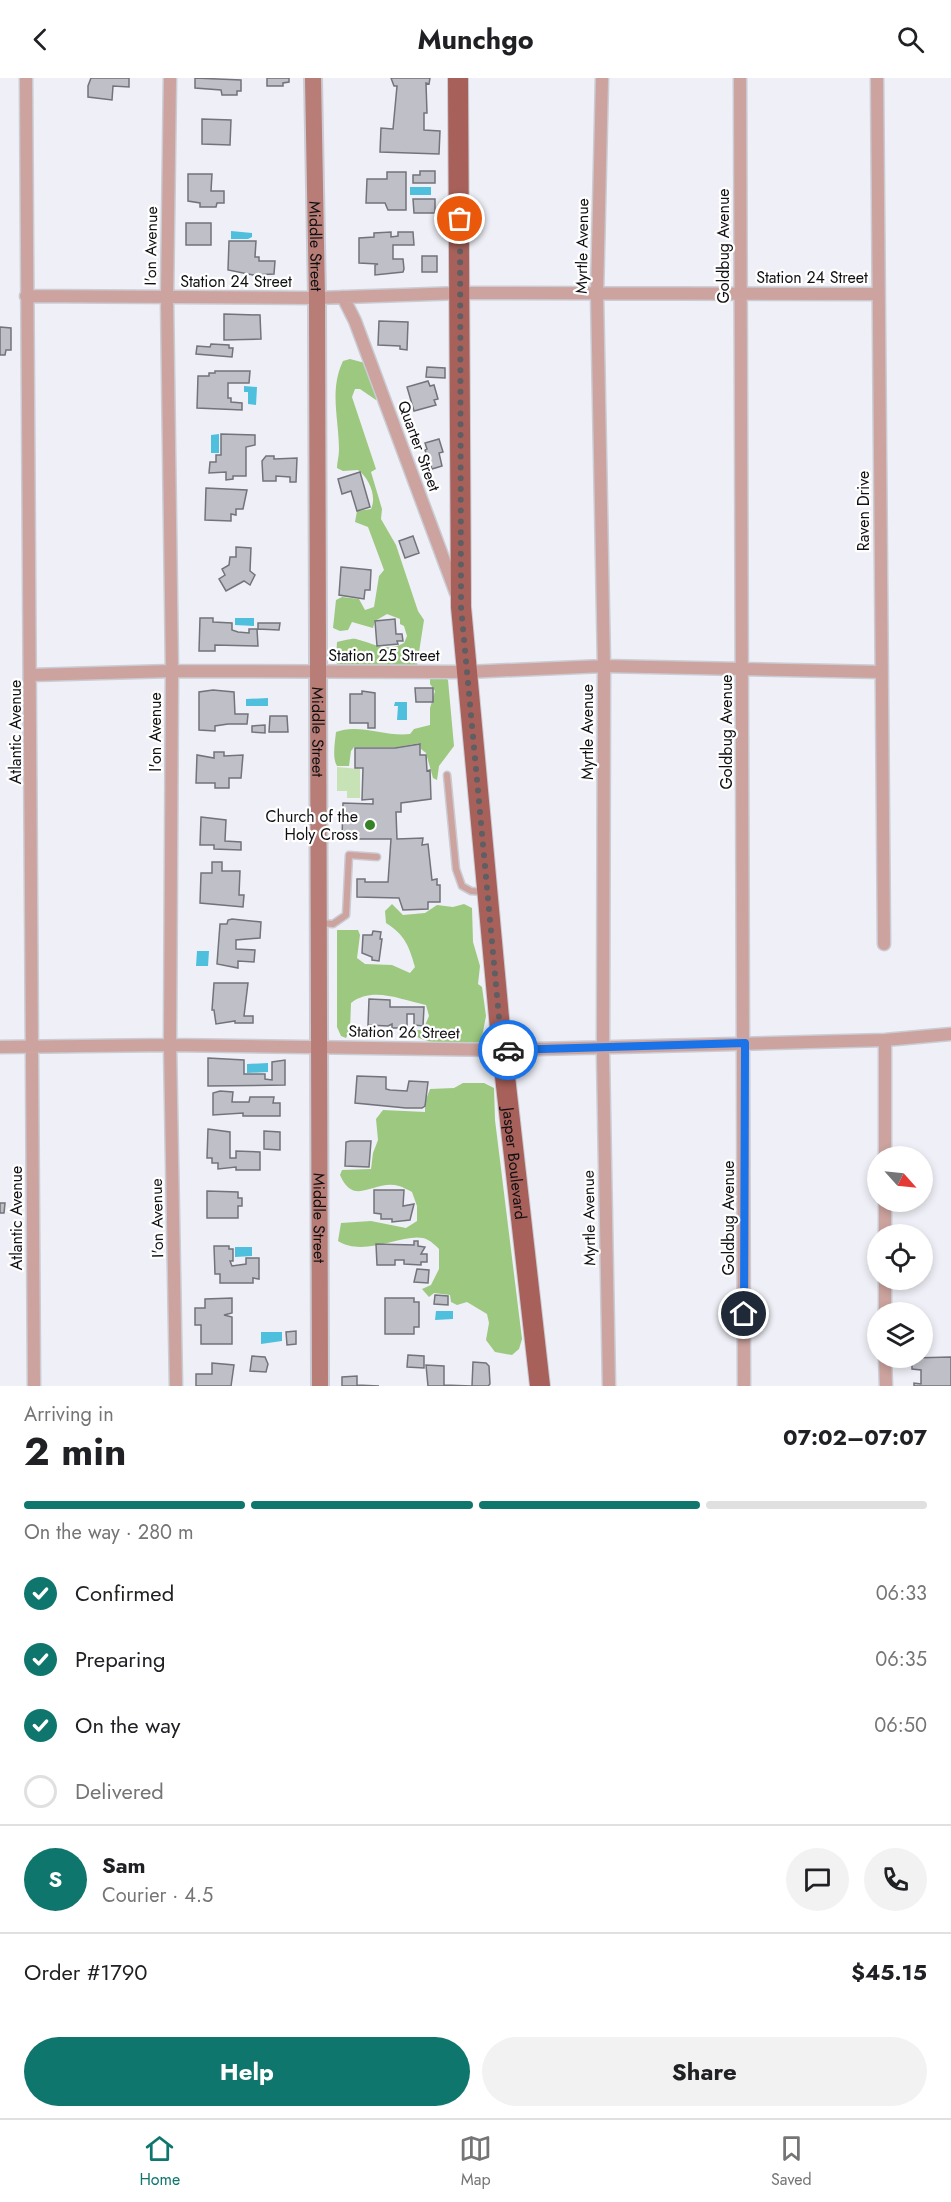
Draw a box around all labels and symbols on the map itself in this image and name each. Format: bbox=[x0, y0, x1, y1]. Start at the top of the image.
street label: Goldbug Avenue bbox=[712, 188, 735, 304]
pin bbox=[434, 193, 485, 244]
street label: Myrtle Avenue bbox=[570, 198, 594, 294]
street label: Middle Street bbox=[304, 201, 328, 292]
street label: I'on Avenue bbox=[139, 206, 163, 286]
street label: Station 24 Street bbox=[756, 266, 868, 289]
street label: Station 24 Street bbox=[180, 270, 292, 293]
street label: Quarter Street bbox=[392, 398, 446, 495]
street label: Raven Drive bbox=[852, 471, 875, 551]
street label: Station 25 Street bbox=[328, 644, 440, 667]
street label: Goldbug Avenue bbox=[715, 674, 738, 790]
street label: Atlantic Avenue bbox=[4, 680, 27, 784]
street label: Myrtle Avenue bbox=[576, 684, 599, 780]
street label: Middle Street bbox=[307, 687, 330, 777]
street label: I'on Avenue bbox=[144, 692, 167, 772]
place label: Church of the Holy Cross bbox=[266, 805, 358, 846]
marker: Church of the Holy Cross bbox=[363, 818, 377, 832]
street label: Station 26 Street bbox=[348, 1020, 460, 1044]
courier bbox=[478, 1020, 538, 1080]
street label: Jasper Boulevard bbox=[497, 1104, 533, 1221]
north arrow bbox=[867, 1146, 933, 1212]
street label: Goldbug Avenue bbox=[717, 1160, 740, 1276]
street label: Atlantic Avenue bbox=[5, 1166, 28, 1270]
street label: Myrtle Avenue bbox=[577, 1170, 601, 1266]
street label: Middle Street bbox=[308, 1173, 331, 1263]
street label: I'on Avenue bbox=[145, 1178, 169, 1258]
pin bbox=[718, 1288, 769, 1339]

